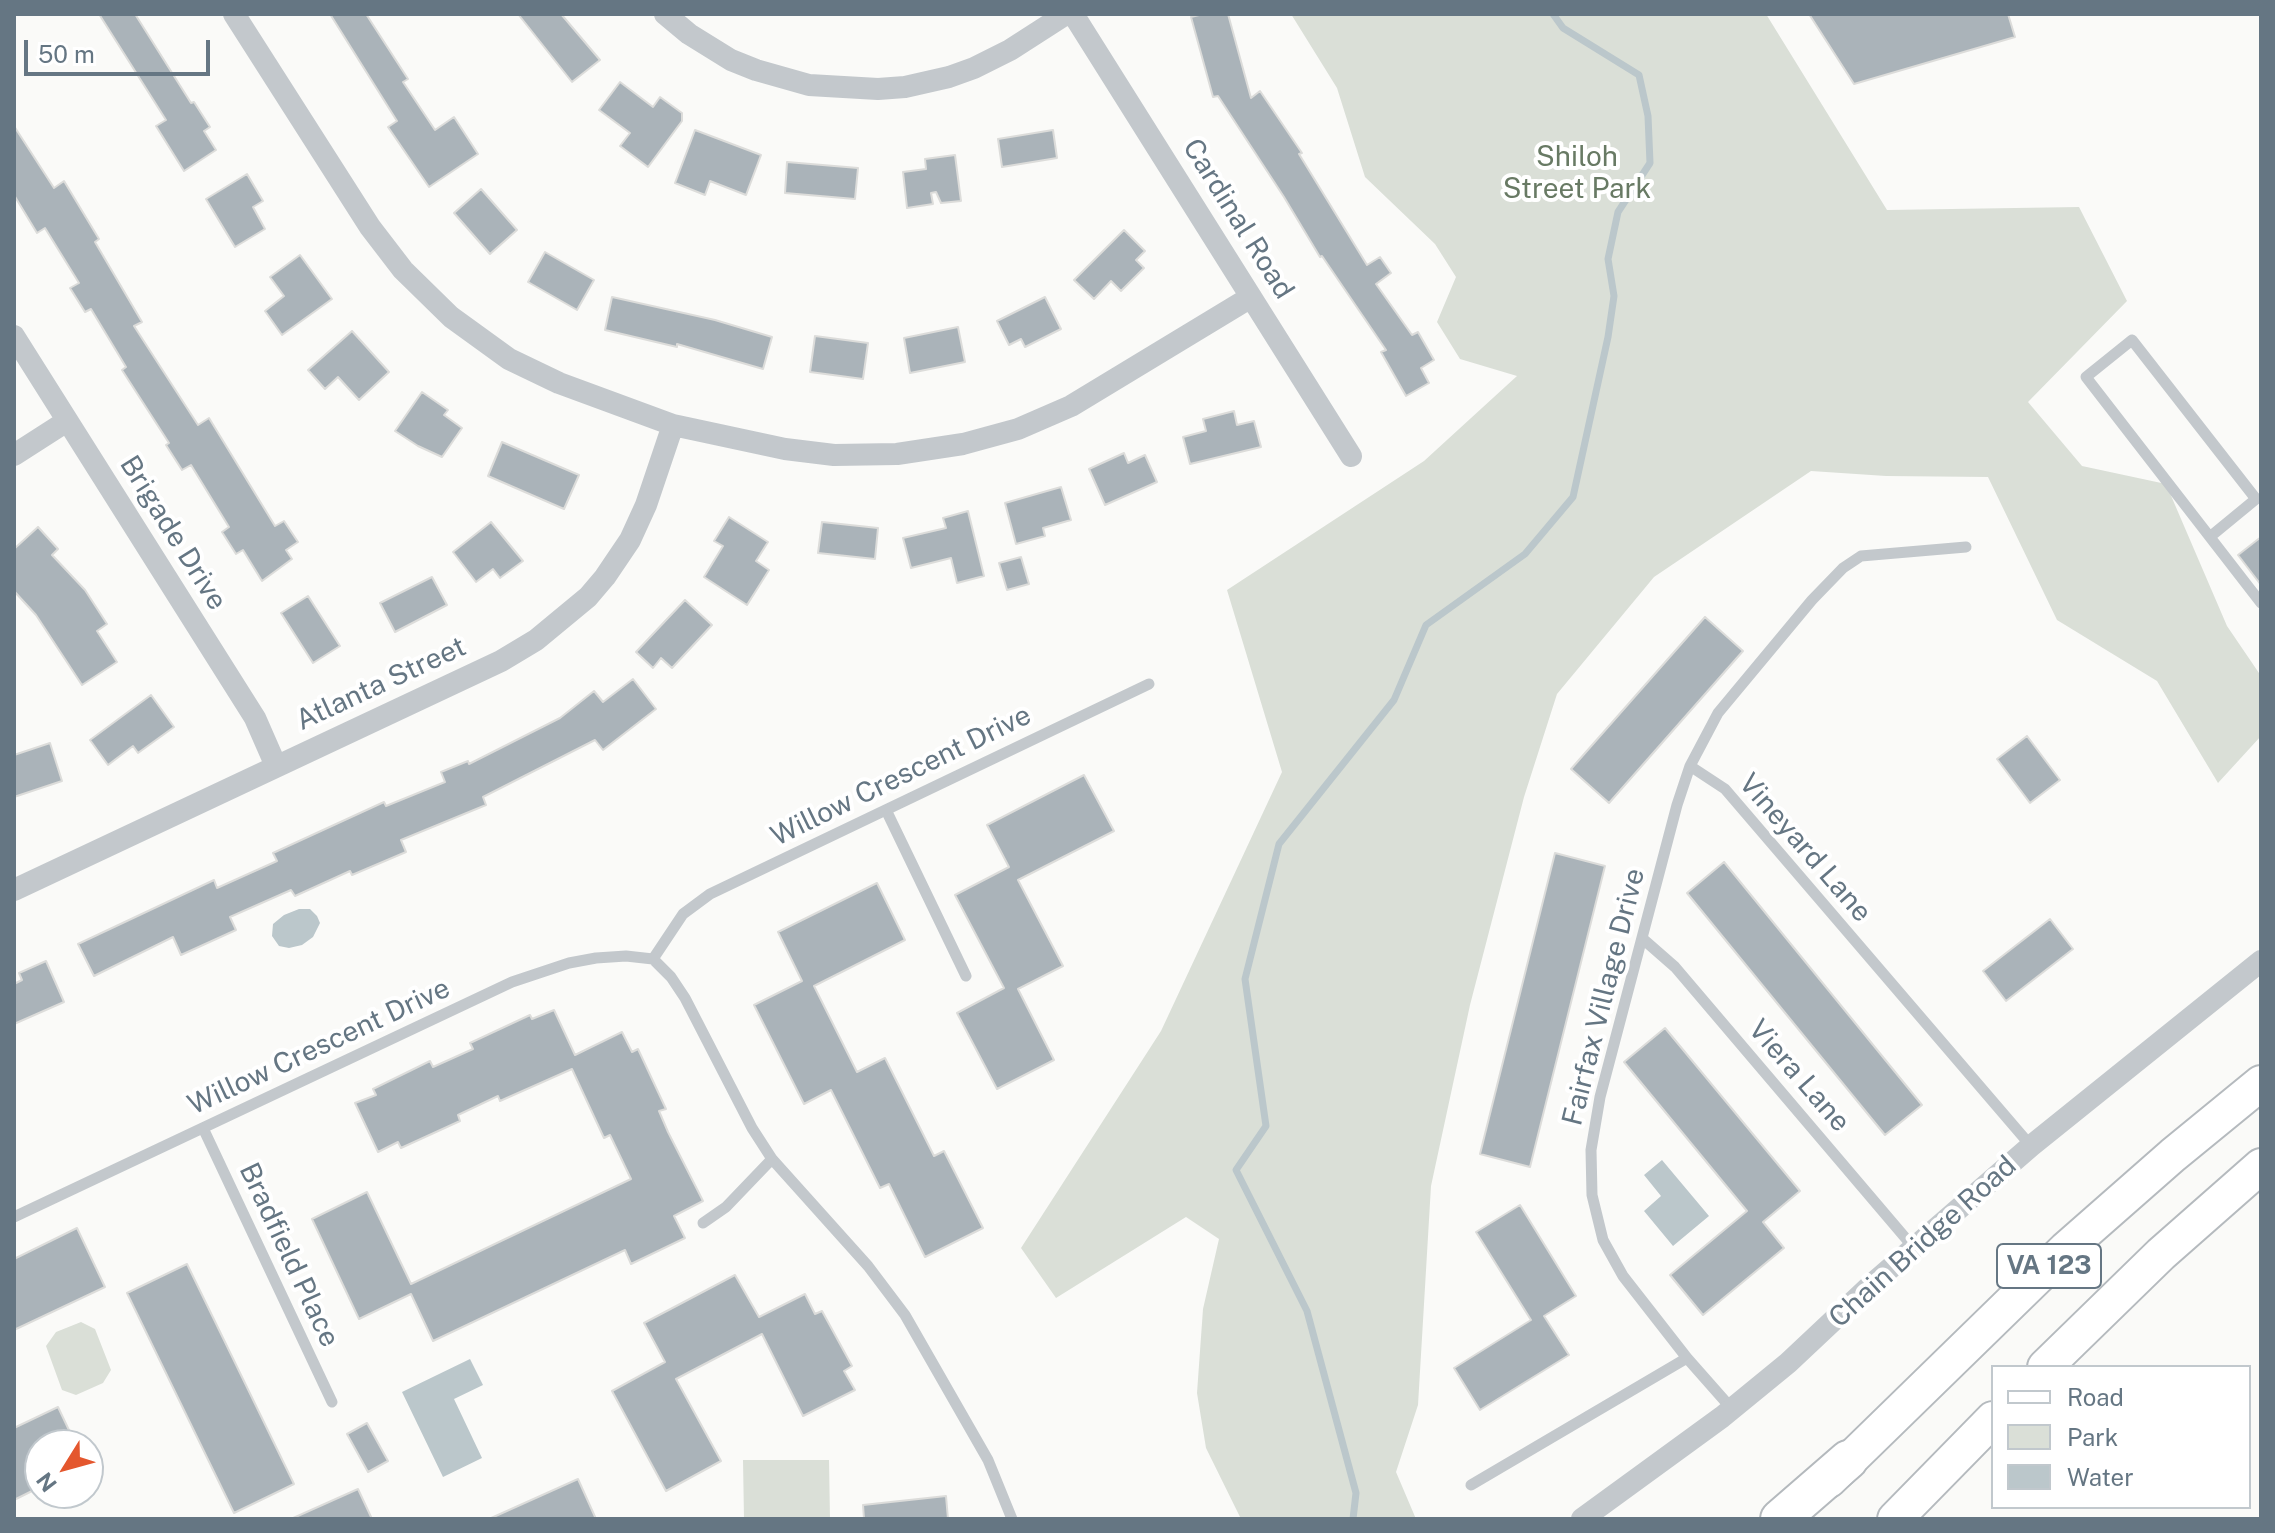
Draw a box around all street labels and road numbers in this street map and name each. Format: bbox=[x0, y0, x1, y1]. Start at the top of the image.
street label: Cardinal Road bbox=[1175, 133, 1301, 305]
street label: Brigade Drive bbox=[112, 450, 234, 616]
street label: Atlanta Street bbox=[291, 630, 471, 738]
street label: Willow Crescent Drive bbox=[766, 698, 1036, 854]
street label: Vineyard Lane bbox=[1732, 767, 1878, 929]
street label: Fairfax Village Drive bbox=[1556, 865, 1652, 1129]
street label: Willow Crescent Drive bbox=[183, 972, 455, 1122]
street label: Viera Lane bbox=[1741, 1013, 1857, 1139]
street label: Chain Bridge Road bbox=[1823, 1149, 2023, 1335]
street label: Bradfield Place bbox=[232, 1158, 346, 1352]
road number: VA 123 bbox=[1997, 1244, 2101, 1288]

